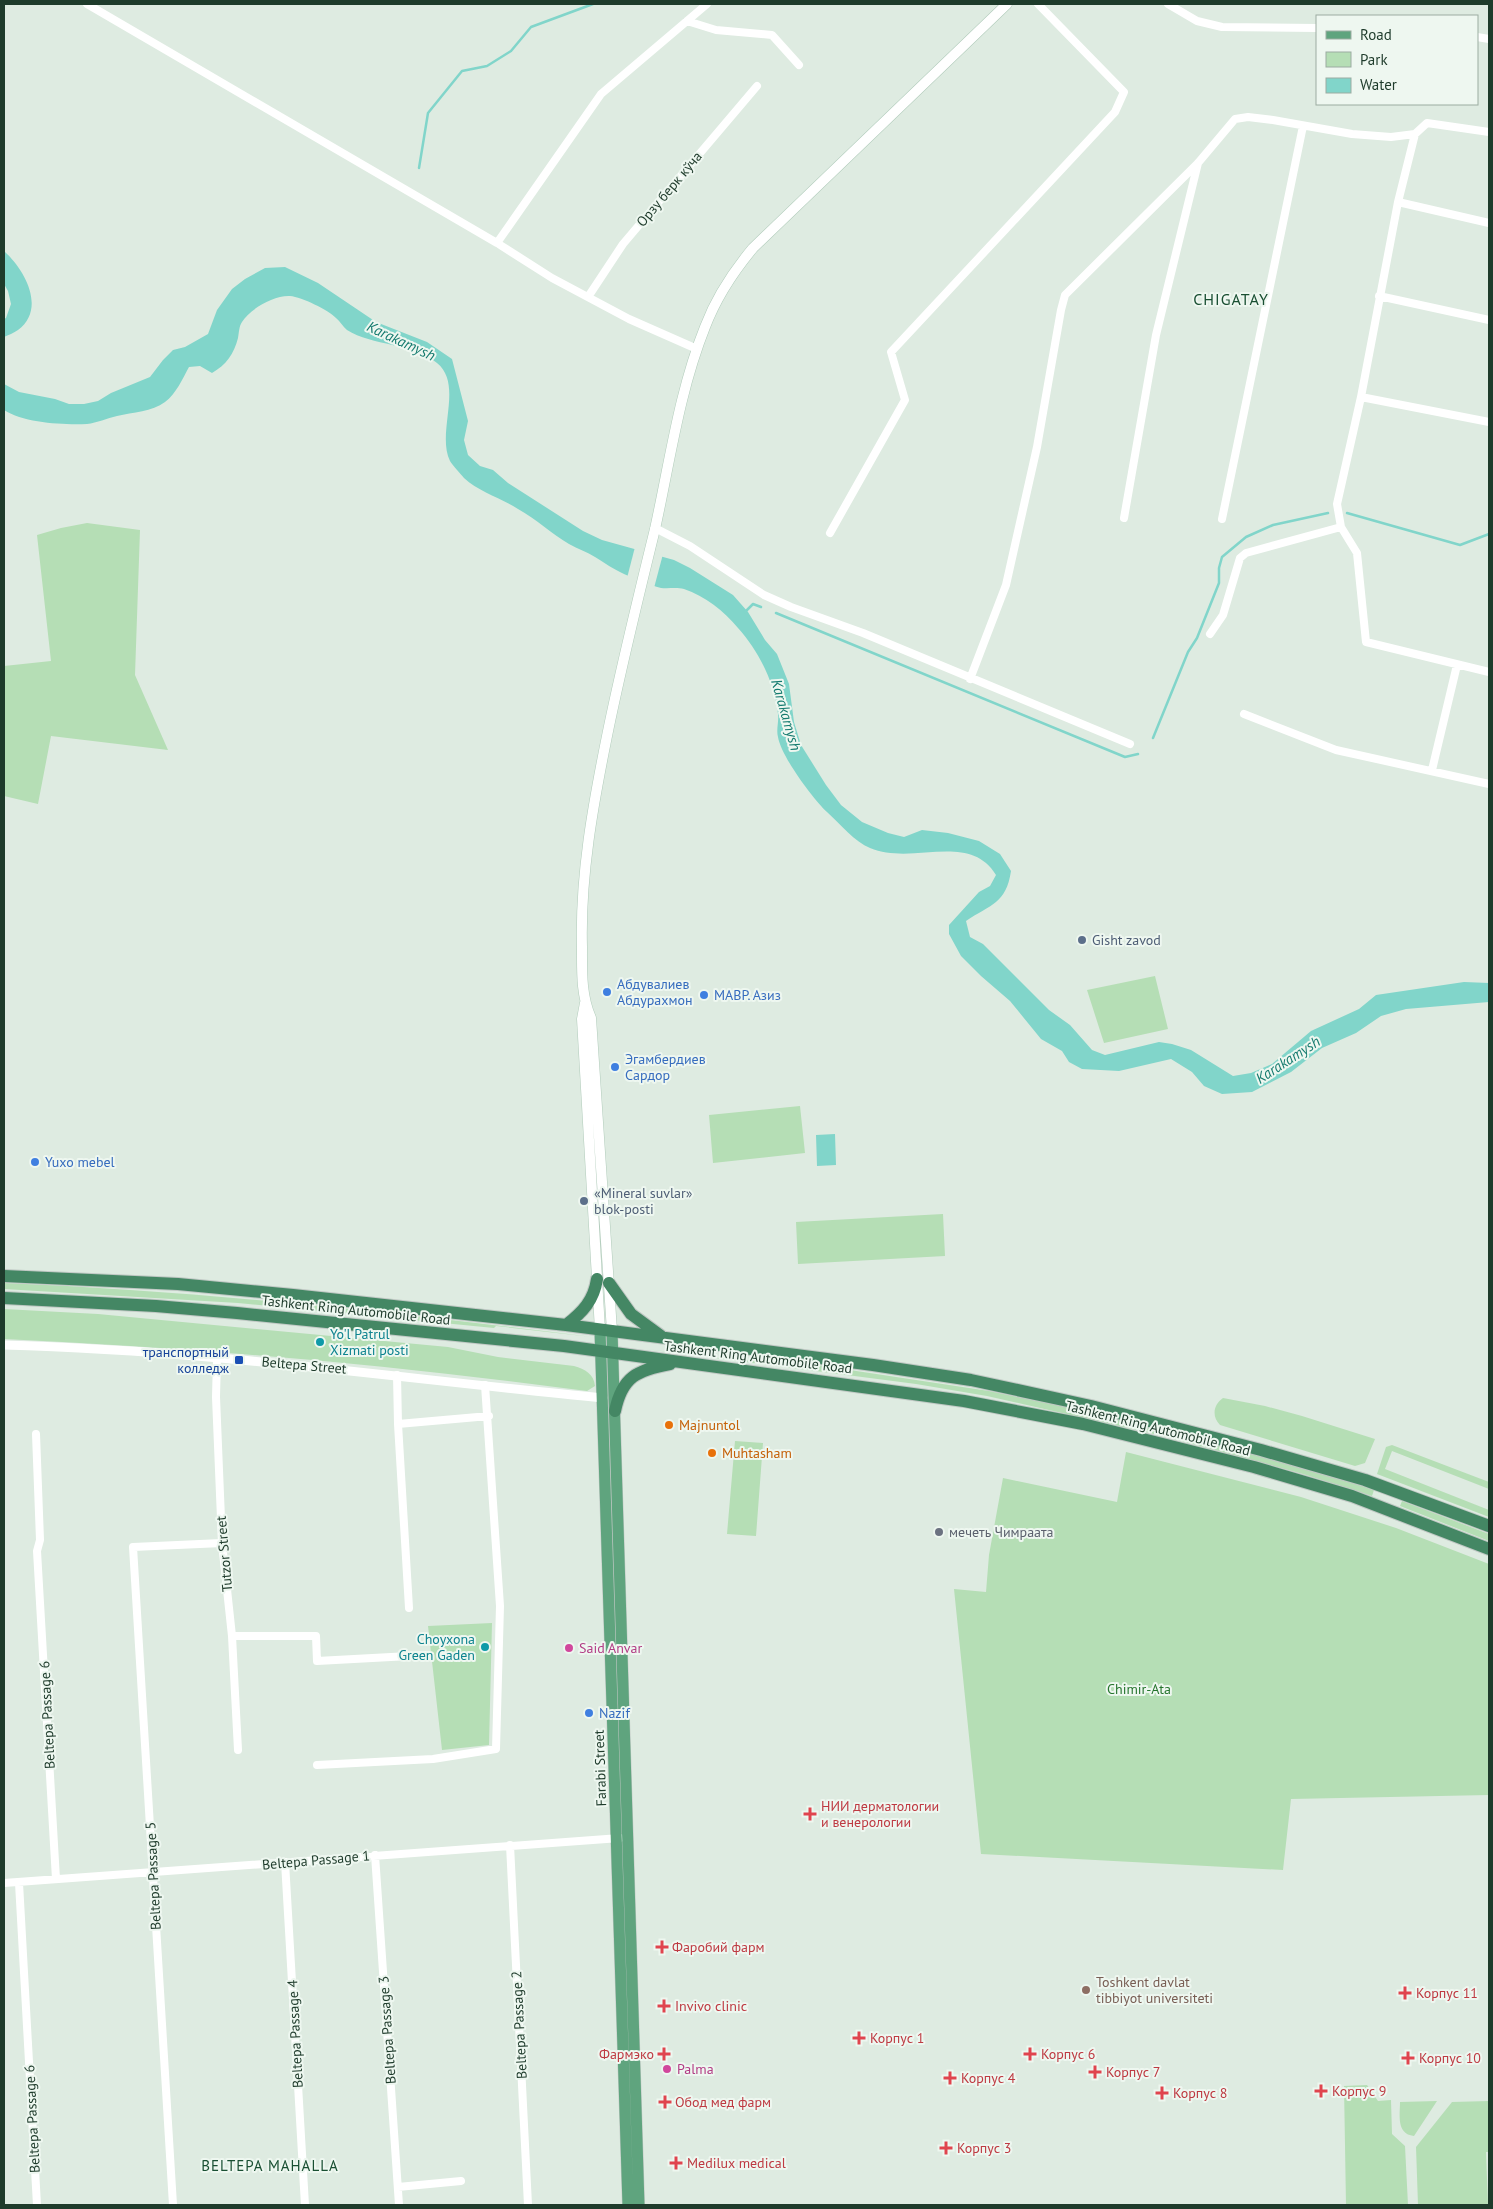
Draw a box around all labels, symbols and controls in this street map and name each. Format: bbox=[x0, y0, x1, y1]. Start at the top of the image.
legend bbox=[1316, 15, 1478, 105]
text: Road bbox=[1360, 25, 1392, 44]
text: Park bbox=[1360, 50, 1388, 69]
text: Water bbox=[1360, 75, 1397, 94]
street label: Орзу берк кўча bbox=[632, 148, 706, 230]
district label: CHIGATAY bbox=[1193, 289, 1269, 309]
water label: Karakamysh bbox=[364, 316, 439, 365]
water label: Karakamysh bbox=[767, 677, 806, 753]
place label: Gisht zavod bbox=[1092, 931, 1161, 949]
marker: Gisht zavod bbox=[1076, 934, 1088, 946]
place label: Абдувалиев Абдурахмон bbox=[617, 975, 693, 1009]
marker: Абдувалиев Абдурахмон bbox=[601, 986, 613, 998]
place label: МАВР. Азиз bbox=[714, 986, 781, 1004]
marker: МАВР. Азиз bbox=[698, 989, 710, 1001]
water label: Karakamysh bbox=[1252, 1032, 1324, 1088]
place label: Эгамбердиев Сардор bbox=[625, 1050, 706, 1084]
marker: Эгамбердиев Сардор bbox=[609, 1061, 621, 1073]
place label: Yuxo mebel bbox=[45, 1153, 115, 1171]
marker: Yuxo mebel bbox=[29, 1156, 41, 1168]
place label: «Mineral suvlar» blok-posti bbox=[594, 1184, 693, 1218]
marker: «Mineral suvlar» blok-posti bbox=[578, 1195, 590, 1207]
street label: Tashkent Ring Automobile Road bbox=[261, 1291, 451, 1329]
place label: Yo'l Patrul Xizmati posti bbox=[330, 1325, 409, 1359]
marker: Yo'l Patrul Xizmati posti bbox=[314, 1336, 326, 1348]
street label: Tashkent Ring Automobile Road bbox=[663, 1337, 853, 1377]
place label: транспортный колледж bbox=[143, 1343, 230, 1377]
street label: Beltepa Street bbox=[261, 1352, 347, 1378]
marker: транспортный колледж bbox=[233, 1354, 245, 1366]
street label: Tashkent Ring Automobile Road bbox=[1064, 1396, 1252, 1460]
place label: Majnuntol bbox=[679, 1416, 740, 1434]
marker: Majnuntol bbox=[663, 1419, 675, 1431]
place label: Muhtasham bbox=[722, 1444, 792, 1462]
marker: Muhtasham bbox=[706, 1447, 718, 1459]
street label: Tutzor Street bbox=[212, 1515, 236, 1593]
place label: мечеть Чимраата bbox=[949, 1523, 1054, 1541]
marker: мечеть Чимраата bbox=[933, 1526, 945, 1538]
place label: Choyxona Green Gaden bbox=[398, 1630, 475, 1664]
place label: Said Anvar bbox=[579, 1639, 642, 1657]
marker: Choyxona Green Gaden bbox=[479, 1641, 491, 1653]
marker: Said Anvar bbox=[563, 1642, 575, 1654]
street label: Beltepa Passage 6 bbox=[35, 1660, 59, 1770]
park label: Chimir-Ata bbox=[1107, 1680, 1171, 1698]
place label: Nazif bbox=[599, 1704, 630, 1722]
marker: Nazif bbox=[583, 1707, 595, 1719]
street label: Farabi Street bbox=[590, 1729, 610, 1807]
place label: НИИ дерматологии и венерологии bbox=[821, 1797, 939, 1831]
marker: НИИ дерматологии и венерологии bbox=[803, 1807, 817, 1821]
street label: Beltepa Passage 5 bbox=[141, 1821, 165, 1931]
street label: Beltepa Passage 1 bbox=[261, 1846, 371, 1874]
place label: Фаробий фарм bbox=[672, 1938, 765, 1956]
marker: Фаробий фарм bbox=[656, 1941, 668, 1953]
street label: Beltepa Passage 2 bbox=[507, 1970, 531, 2080]
place label: Toshkent davlat tibbiyot universiteti bbox=[1096, 1973, 1213, 2007]
street label: Beltepa Passage 3 bbox=[374, 1975, 400, 2085]
street label: Beltepa Passage 4 bbox=[283, 1979, 307, 2089]
marker: Toshkent davlat tibbiyot universiteti bbox=[1080, 1984, 1092, 1996]
place label: Корпус 11 bbox=[1416, 1984, 1478, 2002]
marker: Корпус 11 bbox=[1398, 1986, 1412, 2000]
place label: Invivo clinic bbox=[675, 1997, 747, 2015]
marker: Invivo clinic bbox=[657, 1999, 671, 2013]
place label: Корпус 1 bbox=[870, 2029, 924, 2047]
marker: Корпус 1 bbox=[852, 2031, 866, 2045]
place label: Фармэко bbox=[599, 2045, 654, 2063]
place label: Корпус 6 bbox=[1041, 2045, 1095, 2063]
marker: Корпус 6 bbox=[1023, 2047, 1037, 2061]
marker: Фармэко bbox=[658, 2048, 670, 2060]
place label: Корпус 10 bbox=[1419, 2049, 1481, 2067]
marker: Корпус 10 bbox=[1401, 2051, 1415, 2065]
place label: Palma bbox=[677, 2060, 714, 2078]
marker: Palma bbox=[661, 2063, 673, 2075]
place label: Корпус 7 bbox=[1106, 2063, 1160, 2081]
street label: Beltepa Passage 6 bbox=[20, 2064, 44, 2174]
marker: Корпус 7 bbox=[1088, 2065, 1102, 2079]
place label: Корпус 4 bbox=[961, 2069, 1016, 2087]
marker: Корпус 4 bbox=[943, 2071, 957, 2085]
place label: Корпус 9 bbox=[1332, 2082, 1386, 2100]
place label: Корпус 8 bbox=[1173, 2084, 1227, 2102]
marker: Корпус 9 bbox=[1314, 2084, 1328, 2098]
marker: Корпус 8 bbox=[1155, 2086, 1169, 2100]
place label: Обод мед фарм bbox=[675, 2093, 771, 2111]
marker: Обод мед фарм bbox=[659, 2096, 671, 2108]
place label: Корпус 3 bbox=[957, 2139, 1011, 2157]
marker: Корпус 3 bbox=[939, 2141, 953, 2155]
place label: Medilux medical bbox=[687, 2154, 786, 2172]
district label: BELTEPA MAHALLA bbox=[201, 2156, 339, 2175]
marker: Medilux medical bbox=[669, 2156, 683, 2170]

